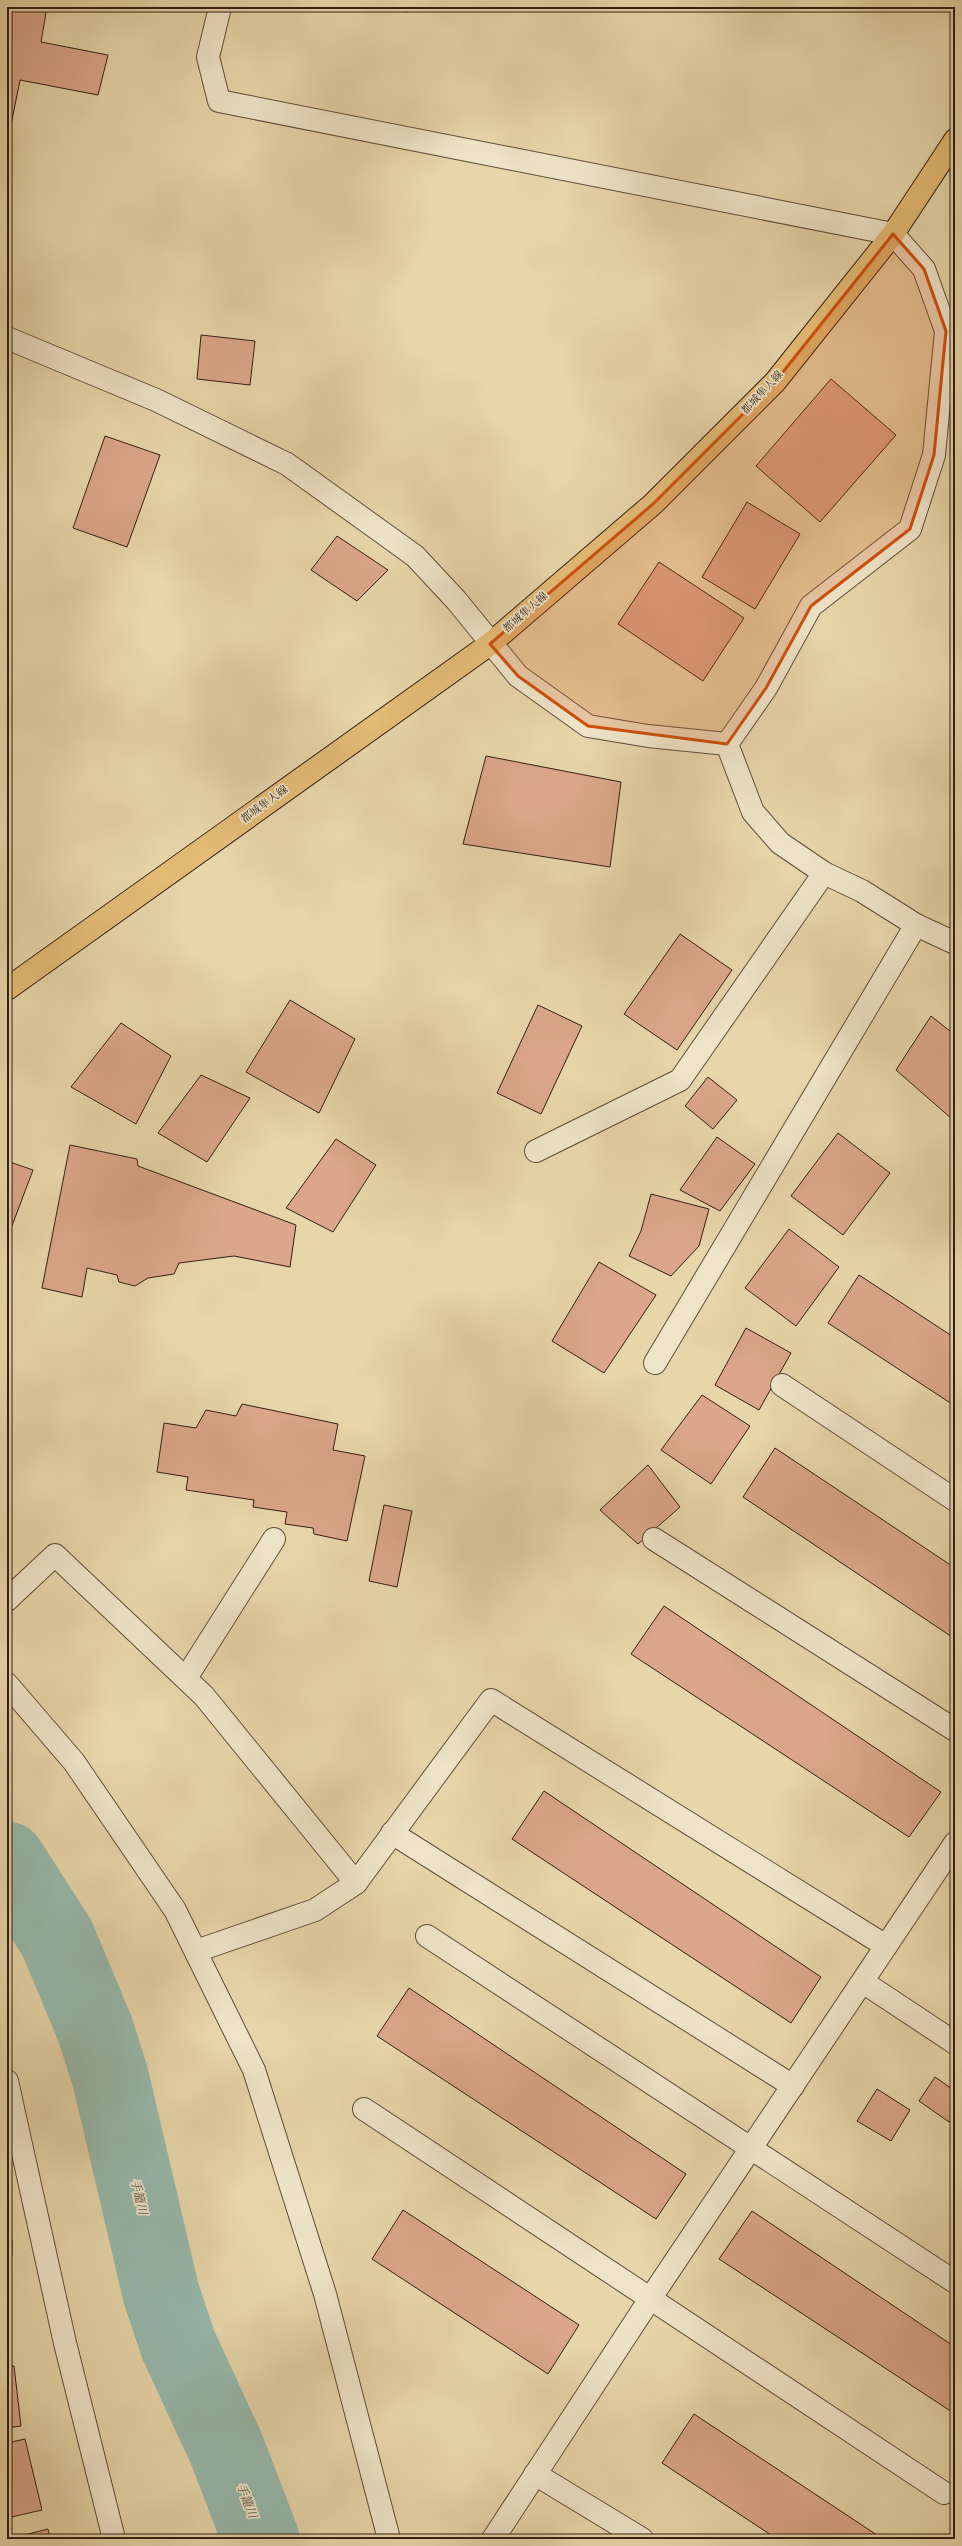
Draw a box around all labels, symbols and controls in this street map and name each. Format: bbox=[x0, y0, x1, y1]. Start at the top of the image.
street label: 都城隼人線 bbox=[739, 368, 786, 417]
street label: 都城隼人線 bbox=[500, 589, 550, 635]
street label: 都城隼人線 bbox=[238, 783, 290, 826]
water label: 手籠川 bbox=[128, 2178, 150, 2218]
water label: 手籠川 bbox=[234, 2481, 261, 2522]

